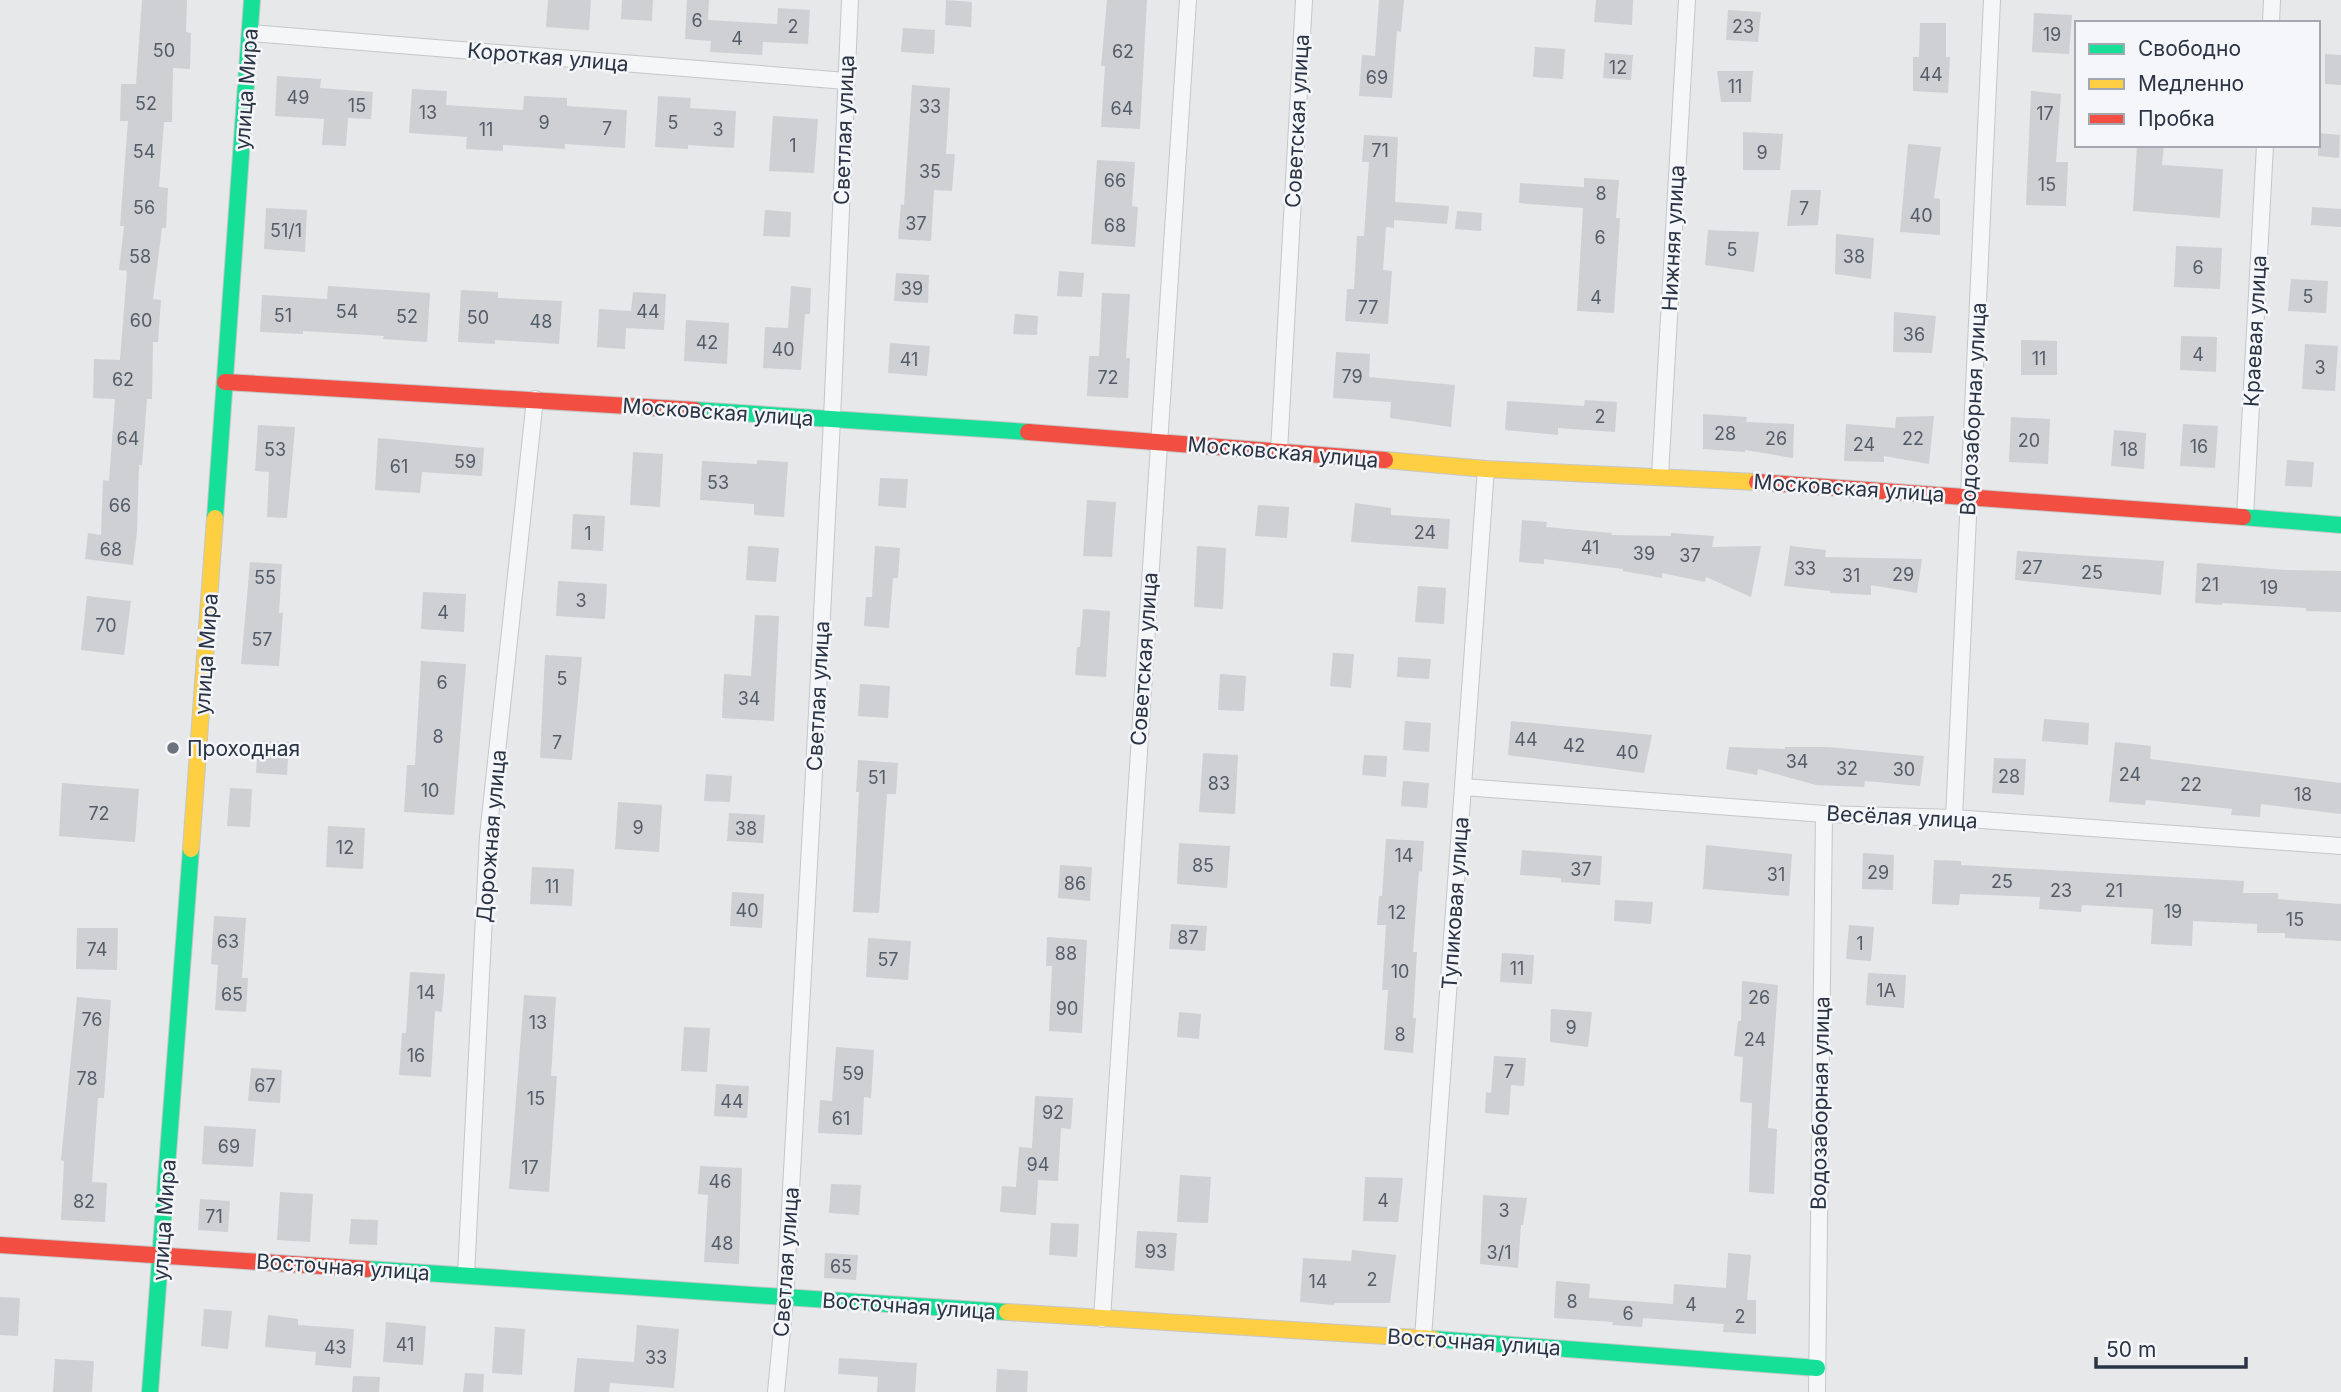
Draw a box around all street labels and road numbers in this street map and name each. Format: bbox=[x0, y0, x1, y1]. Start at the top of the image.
street label: улица Мира bbox=[229, 27, 263, 151]
street label: Советская улица bbox=[1280, 34, 1314, 208]
street label: Короткая улица bbox=[466, 37, 630, 77]
street label: Светлая улица bbox=[829, 54, 859, 206]
street label: Нижняя улица bbox=[1657, 164, 1689, 312]
street label: Краевая улица bbox=[2239, 254, 2271, 408]
street label: Водозаборная улица bbox=[1955, 302, 1991, 516]
street label: Московская улица bbox=[622, 393, 814, 431]
street label: Московская улица bbox=[1187, 431, 1379, 473]
street label: Московская улица bbox=[1753, 469, 1945, 507]
street label: Советская улица bbox=[1125, 571, 1163, 747]
street label: улица Мира bbox=[189, 592, 223, 716]
street label: Светлая улица bbox=[802, 620, 834, 772]
street label: Дорожная улица bbox=[471, 749, 511, 923]
street label: Весёлая улица bbox=[1826, 801, 1978, 833]
street label: Тупиковая улица bbox=[1436, 816, 1474, 990]
street label: Водозаборная улица bbox=[1806, 996, 1834, 1210]
street label: улица Мира bbox=[147, 1158, 181, 1282]
street label: Светлая улица bbox=[768, 1186, 804, 1338]
street label: Восточная улица bbox=[255, 1248, 431, 1286]
street label: Восточная улица bbox=[821, 1287, 997, 1325]
street label: Восточная улица bbox=[1386, 1323, 1562, 1361]

